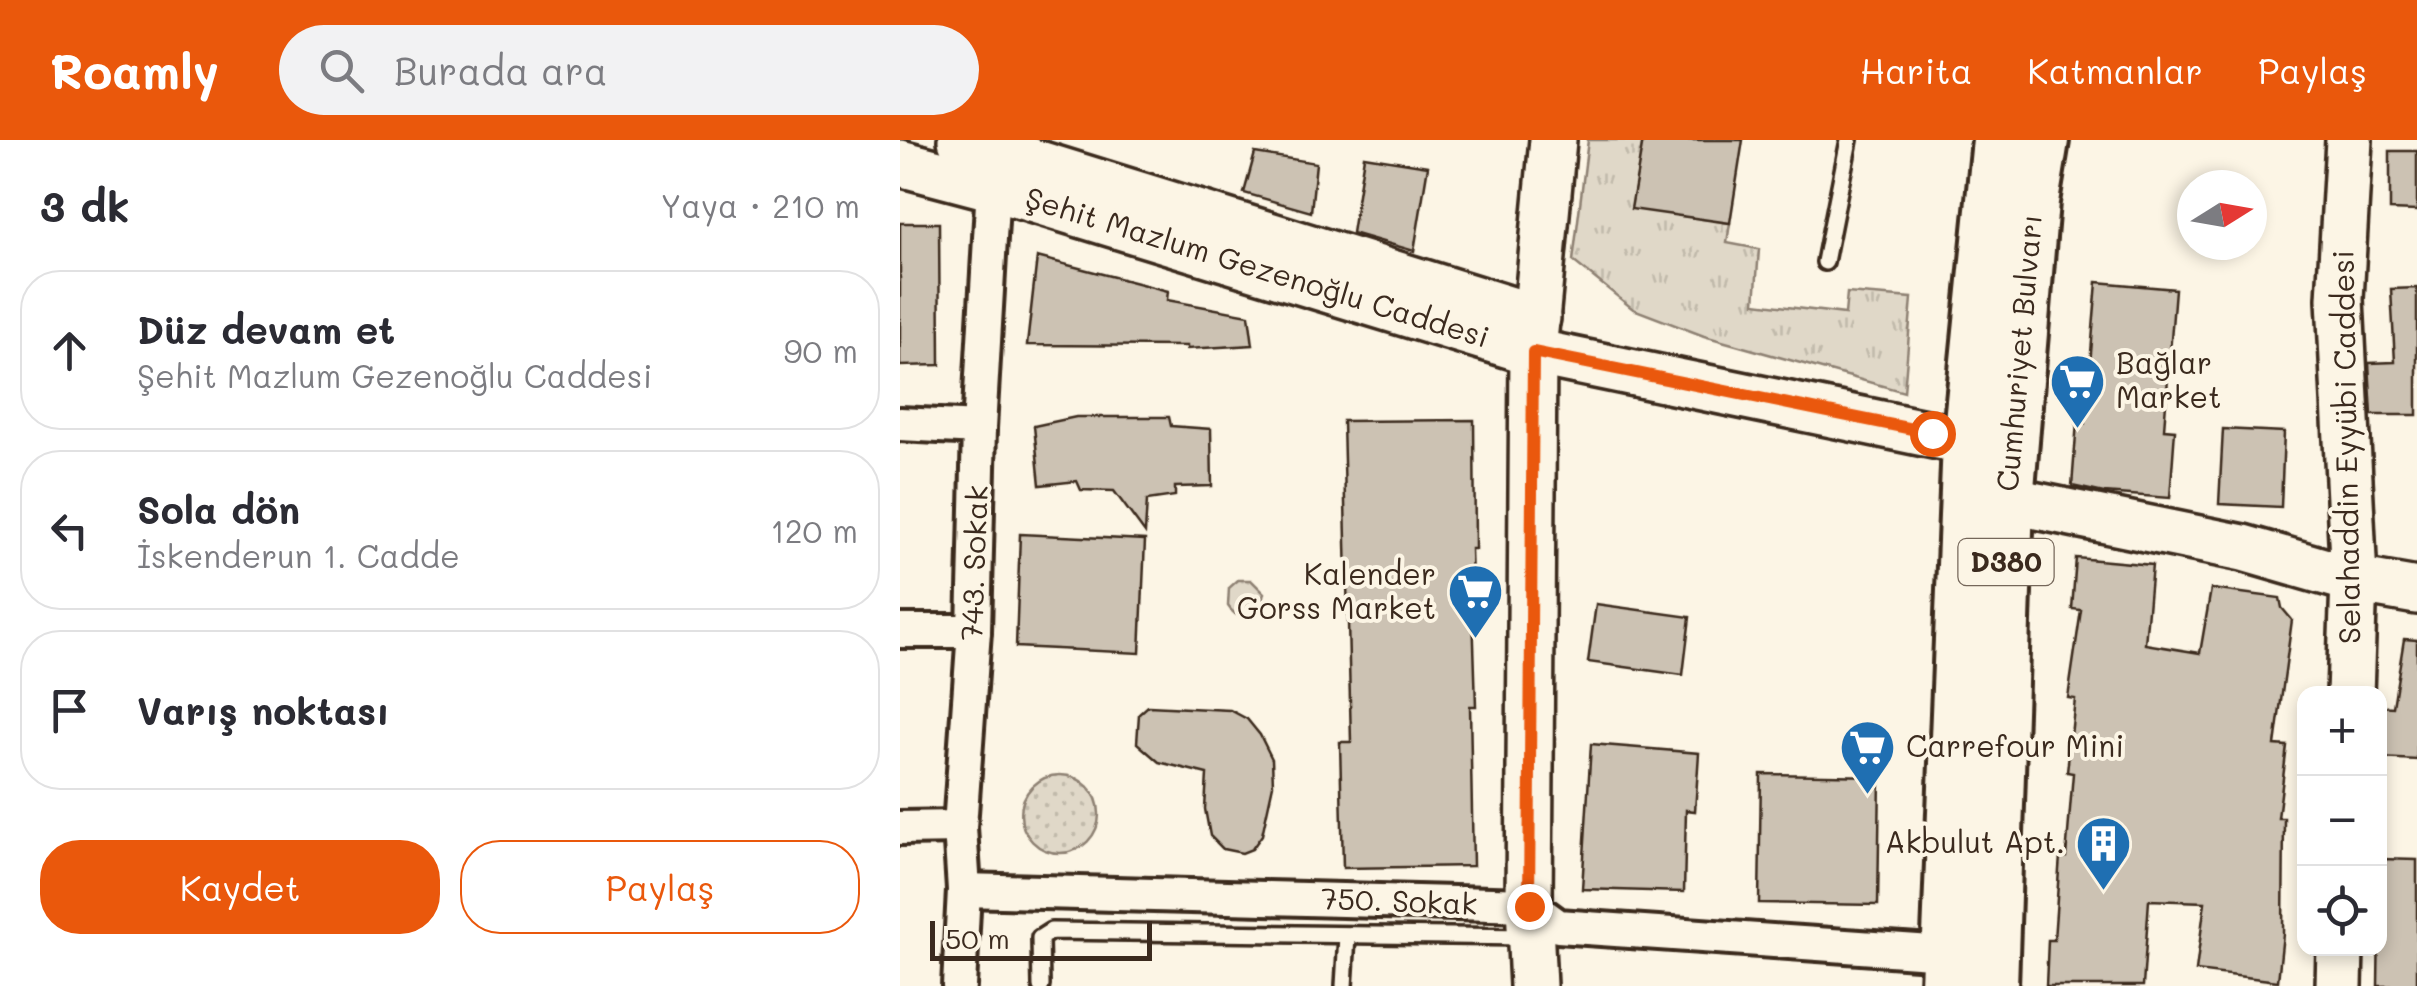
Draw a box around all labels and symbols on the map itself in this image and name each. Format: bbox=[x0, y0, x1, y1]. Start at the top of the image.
north arrow bbox=[2177, 170, 2267, 260]
street label: Şehit Mazlum Gezenoğlu Caddesi bbox=[1021, 176, 1494, 356]
street label: Cumhuriyet Bulvarı bbox=[1986, 213, 2050, 493]
street label: Selahaddin Eyyübi Caddesi bbox=[2322, 250, 2368, 644]
place label: Bağlar Market bbox=[2116, 342, 2221, 416]
supermarket icon: Bağlar Market bbox=[2047, 351, 2107, 430]
route start bbox=[1910, 411, 1956, 457]
street label: 743. Sokak bbox=[950, 484, 996, 641]
road number: D380 bbox=[1958, 539, 2054, 585]
place label: Kalender Gorss Market bbox=[1237, 553, 1436, 627]
supermarket icon: Kalender Gorss Market bbox=[1445, 562, 1505, 641]
supermarket icon: Carrefour Mini bbox=[1837, 717, 1897, 796]
place label: Carrefour Mini bbox=[1906, 725, 2124, 765]
building icon: Akbulut Apt. bbox=[2074, 813, 2134, 892]
place label: Akbulut Apt. bbox=[1885, 821, 2065, 861]
street label: 750. Sokak bbox=[1320, 877, 1478, 923]
route end bbox=[1507, 884, 1553, 930]
scale bar bbox=[930, 916, 1152, 960]

